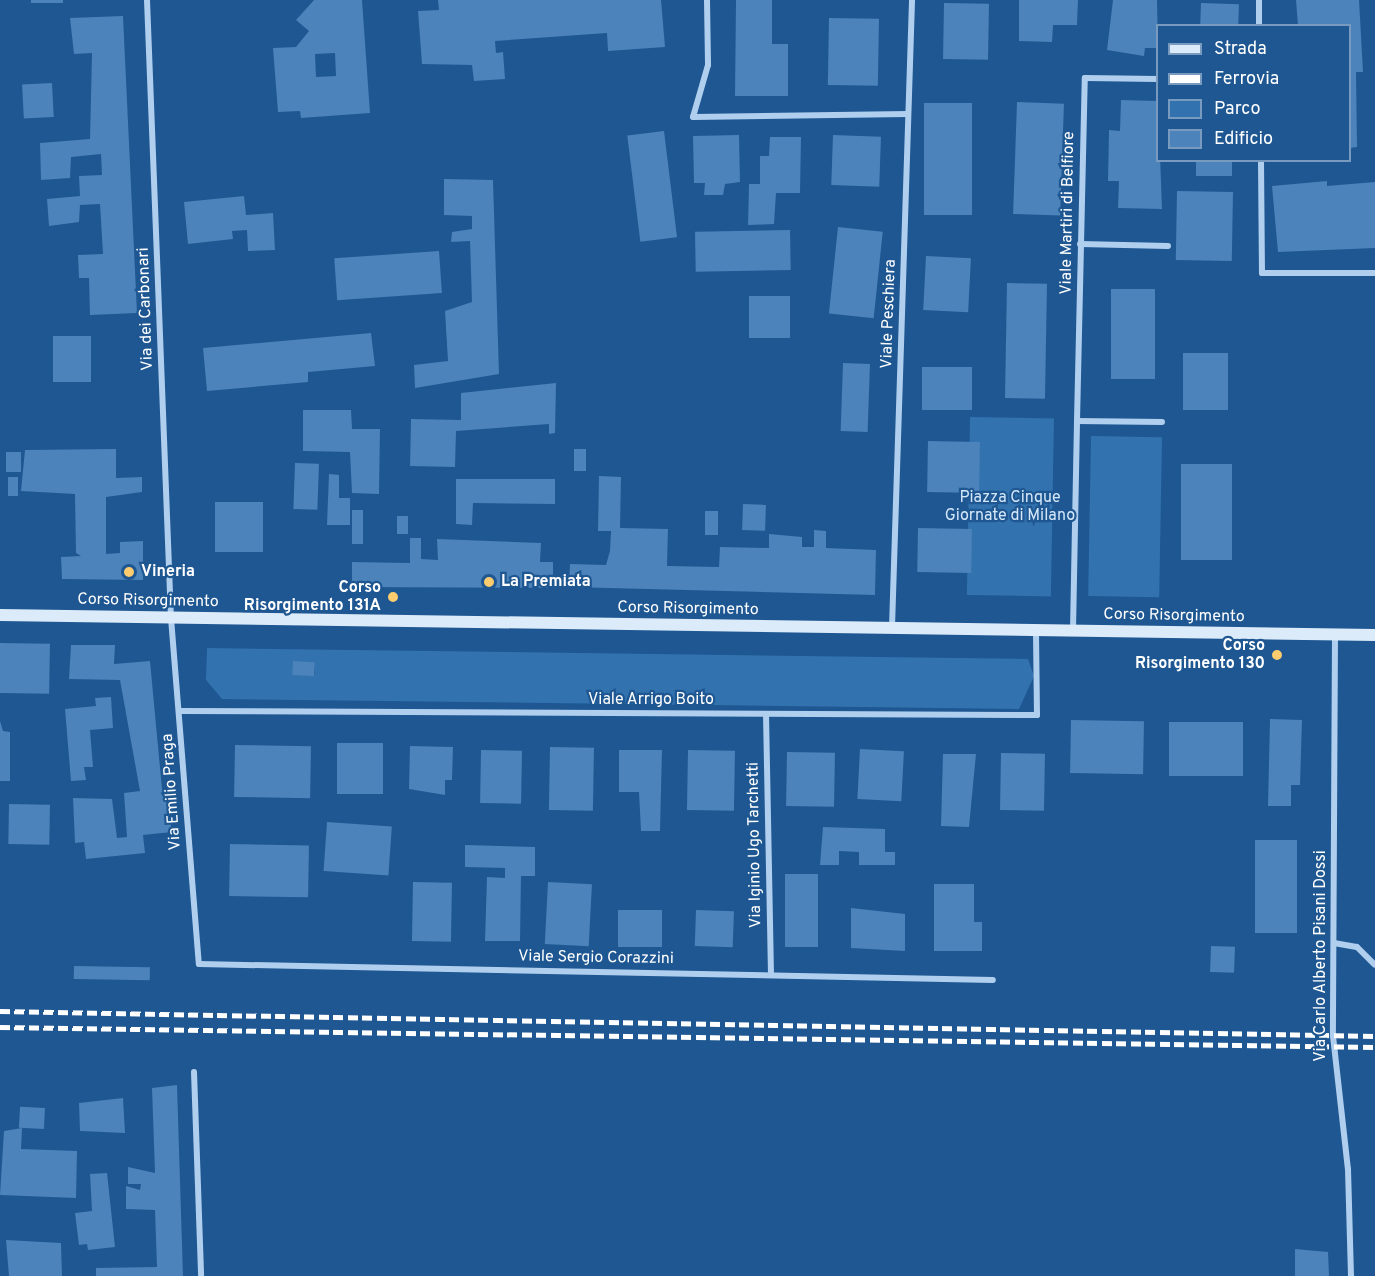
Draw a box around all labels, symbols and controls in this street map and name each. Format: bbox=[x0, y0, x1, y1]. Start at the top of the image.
legend bbox=[1156, 24, 1351, 162]
text: Strada bbox=[1214, 38, 1267, 61]
text: Ferrovia bbox=[1214, 68, 1279, 91]
text: Parco bbox=[1214, 98, 1260, 121]
text: Edificio bbox=[1214, 128, 1273, 151]
street label: Viale Martiri di Belfiore bbox=[1057, 131, 1079, 295]
street label: Via dei Carbonari bbox=[134, 247, 158, 371]
street label: Viale Peschiera bbox=[877, 259, 901, 369]
park label: Piazza Cinque Giornate di Milano bbox=[945, 488, 1075, 526]
place label: Vineria bbox=[141, 562, 195, 582]
marker: Vineria bbox=[122, 565, 136, 579]
place label: La Premiata bbox=[501, 572, 591, 592]
marker: La Premiata bbox=[482, 575, 496, 589]
place label: Corso Risorgimento 131A bbox=[244, 578, 381, 616]
street label: Corso Risorgimento bbox=[77, 590, 219, 612]
marker: Corso Risorgimento 131A bbox=[386, 590, 400, 604]
street label: Corso Risorgimento bbox=[617, 598, 759, 620]
street label: Corso Risorgimento bbox=[1103, 605, 1245, 627]
place label: Corso Risorgimento 130 bbox=[1135, 636, 1265, 674]
marker: Corso Risorgimento 130 bbox=[1270, 648, 1284, 662]
street label: Viale Arrigo Boito bbox=[588, 690, 714, 710]
street label: Via Emilio Praga bbox=[158, 733, 186, 851]
street label: Via Iginio Ugo Tarchetti bbox=[744, 761, 766, 929]
street label: Via Carlo Alberto Pisani Dossi bbox=[1311, 850, 1331, 1062]
street label: Viale Sergio Corazzini bbox=[518, 947, 674, 969]

